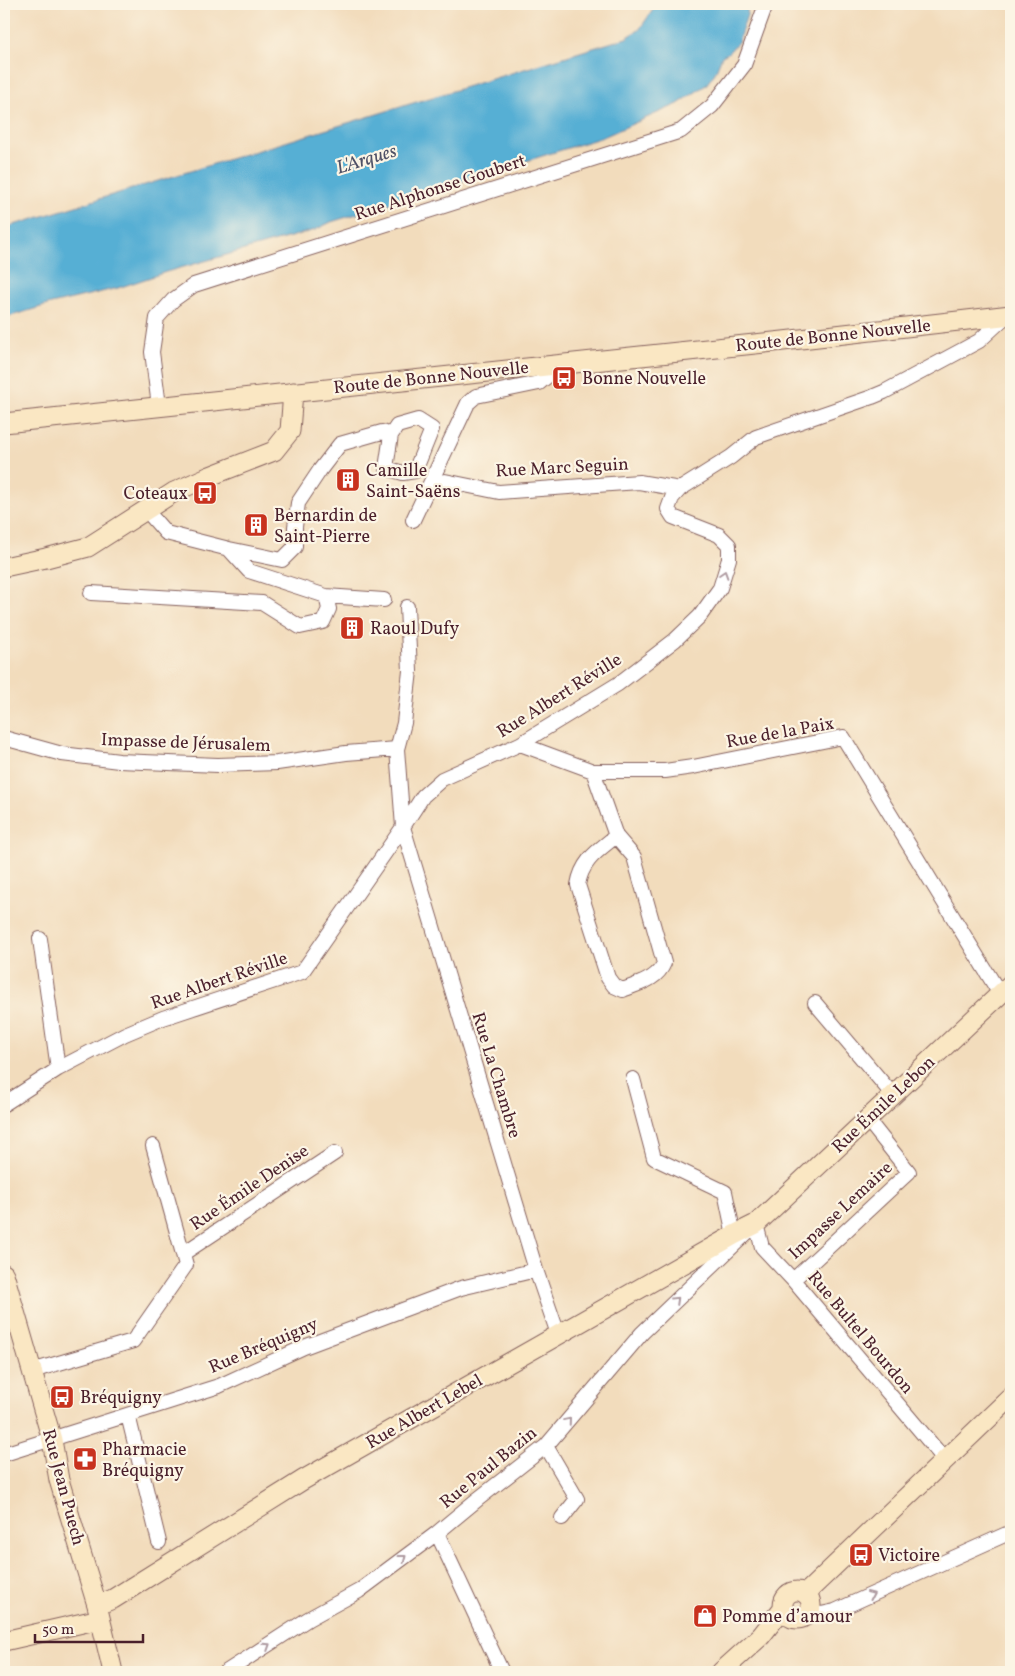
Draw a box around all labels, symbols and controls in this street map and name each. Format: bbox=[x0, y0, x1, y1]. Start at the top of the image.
water label: L'Arques bbox=[333, 138, 400, 181]
street label: Rue Alphonse Goubert bbox=[352, 149, 529, 228]
street label: Route de Bonne Nouvelle bbox=[734, 314, 932, 359]
street label: Route de Bonne Nouvelle bbox=[332, 356, 530, 401]
bus stop icon: Bonne Nouvelle bbox=[551, 365, 577, 391]
place label: Bonne Nouvelle bbox=[582, 367, 706, 392]
street label: Rue Marc Seguin bbox=[495, 453, 630, 484]
place label: Camille Saint-Saëns bbox=[366, 459, 460, 505]
building icon: Camille Saint-Saëns bbox=[335, 467, 361, 493]
bus stop icon: Coteaux bbox=[192, 480, 218, 506]
place label: Coteaux bbox=[124, 482, 188, 507]
place label: Bernardin de Saint-Pierre bbox=[274, 504, 377, 550]
building icon: Bernardin de Saint-Pierre bbox=[243, 512, 269, 538]
one-way arrow bbox=[719, 570, 729, 579]
building icon: Raoul Dufy bbox=[339, 615, 365, 641]
place label: Raoul Dufy bbox=[370, 617, 459, 642]
street label: Rue Albert Réville bbox=[493, 648, 627, 745]
street label: Rue de la Paix bbox=[724, 712, 836, 755]
street label: Impasse de Jérusalem bbox=[101, 728, 271, 759]
street label: Rue Albert Réville bbox=[148, 946, 291, 1017]
street label: Rue La Chambre bbox=[465, 1009, 527, 1142]
street label: Rue Émile Lebon bbox=[827, 1050, 941, 1160]
street label: Rue Émile Denise bbox=[185, 1139, 314, 1237]
street label: Impasse Lemaire bbox=[783, 1156, 899, 1266]
street label: Rue Bultel Bourdon bbox=[801, 1266, 919, 1400]
one-way arrow bbox=[671, 1297, 680, 1306]
street label: Rue Bréquigny bbox=[205, 1312, 322, 1381]
street label: Rue Albert Lebel bbox=[362, 1369, 488, 1456]
bus stop icon: Bréquigny bbox=[49, 1384, 75, 1410]
place label: Bréquigny bbox=[80, 1386, 162, 1411]
one-way arrow bbox=[562, 1417, 571, 1426]
street label: Rue Paul Bazin bbox=[435, 1421, 543, 1515]
street label: Rue Jean Puech bbox=[35, 1426, 90, 1549]
place label: Pharmacie Bréquigny bbox=[102, 1438, 187, 1484]
pharmacy icon: Pharmacie Bréquigny bbox=[72, 1446, 98, 1472]
bus stop icon: Victoire bbox=[848, 1542, 874, 1568]
place label: Victoire bbox=[878, 1544, 940, 1569]
one-way arrow bbox=[397, 1555, 407, 1564]
one-way arrow bbox=[866, 1590, 875, 1601]
shop icon: Pomme d’amour bbox=[692, 1603, 718, 1629]
place label: Pomme d’amour bbox=[722, 1605, 853, 1630]
scale bar bbox=[35, 1611, 142, 1643]
text: 50 m bbox=[42, 1620, 74, 1641]
one-way arrow bbox=[261, 1642, 270, 1652]

